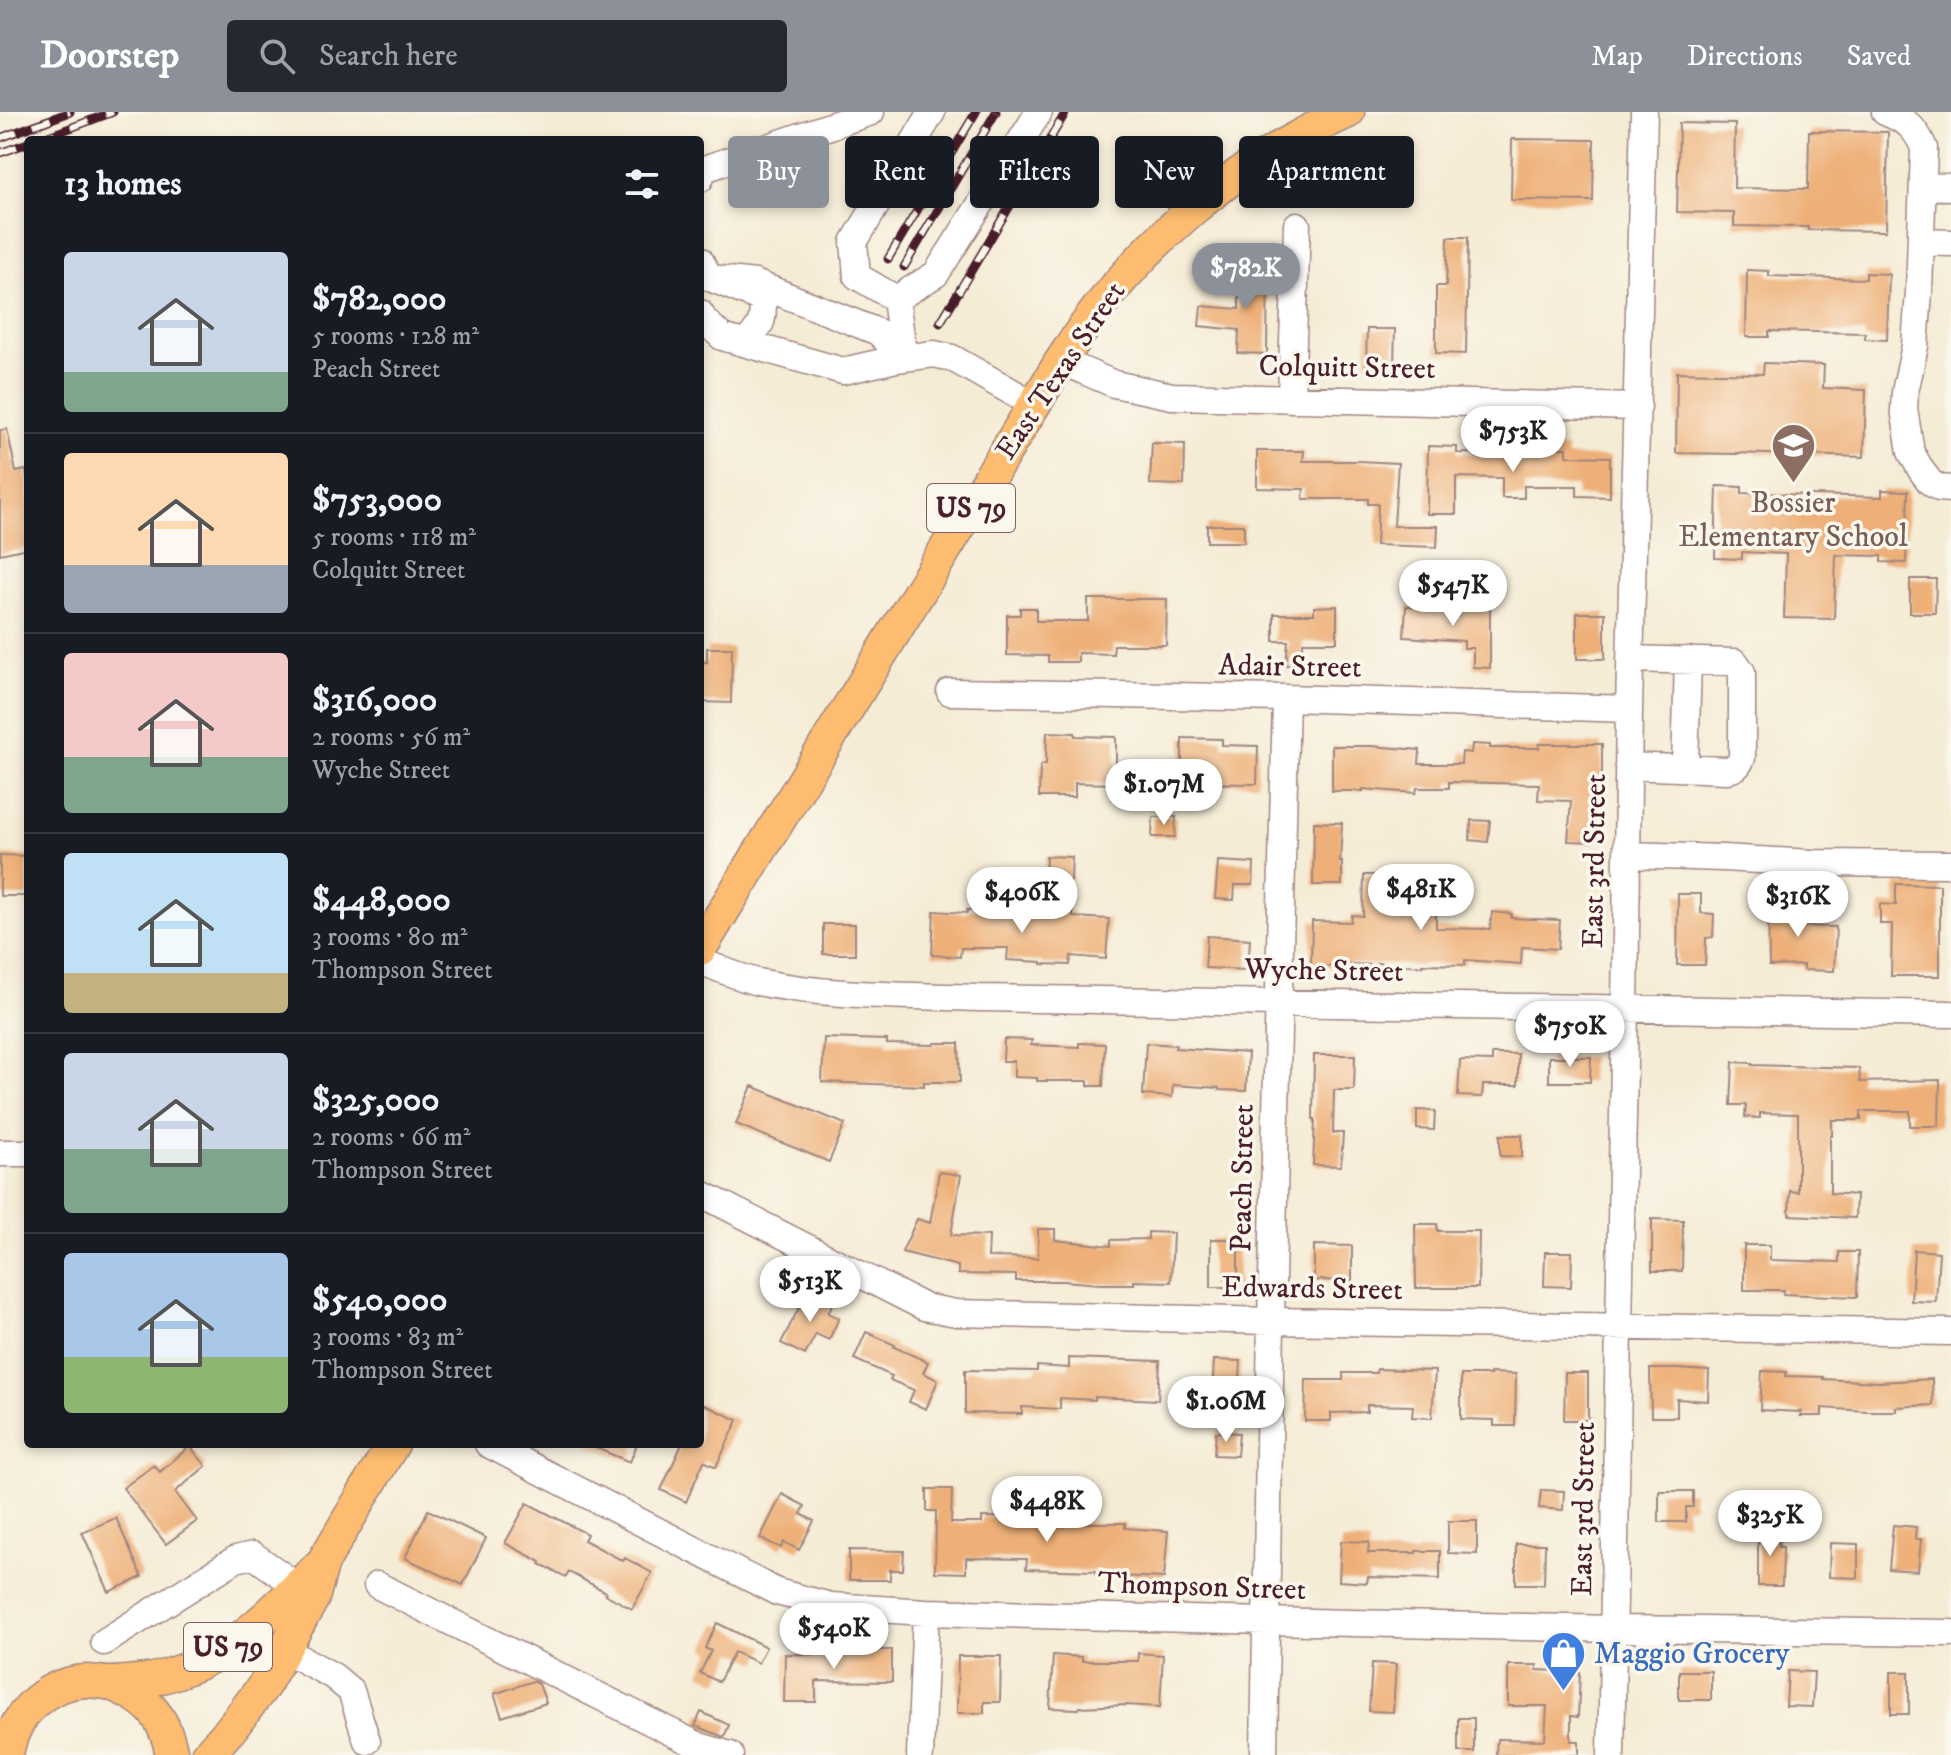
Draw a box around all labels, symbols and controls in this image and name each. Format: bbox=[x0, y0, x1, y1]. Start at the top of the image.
search box bbox=[227, 20, 787, 92]
text: Doorstep bbox=[40, 32, 179, 80]
icon: search bbox=[255, 34, 299, 78]
text: Search here bbox=[319, 38, 458, 75]
text: Map bbox=[1591, 39, 1643, 74]
text: Directions bbox=[1687, 39, 1803, 74]
text: Saved bbox=[1847, 39, 1911, 74]
chip: Buy bbox=[728, 136, 829, 208]
chip: Rent bbox=[845, 136, 954, 208]
chip: Filters bbox=[970, 136, 1099, 208]
chip: New bbox=[1115, 136, 1223, 208]
chip: Apartment bbox=[1239, 136, 1414, 208]
icon: filters bbox=[620, 162, 664, 206]
text: 13 homes bbox=[64, 163, 182, 205]
pin: $782K bbox=[1190, 243, 1302, 311]
text: $782K bbox=[1210, 252, 1282, 285]
street label: East Texas Street bbox=[988, 275, 1134, 467]
text: $782,000 bbox=[312, 278, 447, 320]
icon: home bbox=[128, 284, 224, 380]
text: 5 rooms · 128 m² bbox=[312, 320, 479, 353]
street label: Colquitt Street bbox=[1258, 348, 1436, 388]
text: Peach Street bbox=[312, 353, 440, 386]
pin: $753K bbox=[1457, 406, 1569, 474]
text: $753K bbox=[1479, 415, 1547, 448]
school or university icon: Bossier Elementary School bbox=[1769, 421, 1817, 484]
text: $753,000 bbox=[312, 479, 442, 521]
road number: US 79 bbox=[927, 484, 1015, 532]
icon: home bbox=[128, 485, 224, 581]
place label: Bossier Elementary School bbox=[1678, 485, 1908, 556]
text: 5 rooms · 118 m² bbox=[312, 521, 476, 554]
text: Colquitt Street bbox=[312, 554, 465, 587]
pin: $547K bbox=[1397, 560, 1509, 628]
text: $547K bbox=[1417, 569, 1489, 602]
street label: Adair Street bbox=[1218, 647, 1362, 687]
text: $316,000 bbox=[312, 679, 437, 721]
icon: home bbox=[128, 685, 224, 781]
text: 2 rooms · 56 m² bbox=[312, 721, 470, 754]
text: Wyche Street bbox=[312, 754, 450, 787]
pin: $1.07M bbox=[1099, 759, 1229, 827]
text: $1.07M bbox=[1123, 768, 1205, 801]
street label: East 3rd Street bbox=[1575, 773, 1615, 949]
pin: $481K bbox=[1365, 864, 1477, 932]
pin: $406K bbox=[966, 867, 1078, 935]
pin: $316K bbox=[1742, 871, 1854, 939]
text: $481K bbox=[1386, 873, 1456, 906]
text: $406K bbox=[985, 876, 1059, 909]
text: $448,000 bbox=[312, 879, 451, 921]
text: $316K bbox=[1765, 880, 1831, 913]
icon: home bbox=[128, 885, 224, 981]
text: 3 rooms · 80 m² bbox=[312, 921, 468, 954]
street label: Wyche Street bbox=[1243, 951, 1404, 991]
text: Thompson Street bbox=[312, 954, 492, 987]
pin: $750K bbox=[1514, 1001, 1626, 1069]
text: $750K bbox=[1534, 1010, 1606, 1043]
text: $325,000 bbox=[312, 1079, 440, 1121]
icon: home bbox=[128, 1085, 224, 1181]
street label: Peach Street bbox=[1223, 1104, 1263, 1252]
text: 2 rooms · 66 m² bbox=[312, 1121, 471, 1154]
text: Thompson Street bbox=[312, 1154, 492, 1187]
pin: $513K bbox=[754, 1256, 866, 1324]
text: $513K bbox=[778, 1265, 842, 1298]
street label: Edwards Street bbox=[1221, 1269, 1403, 1309]
text: $540,000 bbox=[312, 1279, 448, 1321]
icon: home bbox=[128, 1285, 224, 1381]
text: 3 rooms · 83 m² bbox=[312, 1321, 463, 1354]
text: Thompson Street bbox=[312, 1354, 492, 1387]
pin: $1.06M bbox=[1161, 1376, 1291, 1444]
text: $1.06M bbox=[1185, 1385, 1267, 1418]
street label: East 3rd Street bbox=[1564, 1421, 1604, 1597]
pin: $448K bbox=[991, 1476, 1103, 1544]
text: $448K bbox=[1009, 1485, 1085, 1518]
pin: $325K bbox=[1714, 1490, 1826, 1558]
text: $325K bbox=[1736, 1499, 1804, 1532]
street label: Thompson Street bbox=[1097, 1565, 1307, 1609]
pin: $540K bbox=[778, 1603, 890, 1671]
text: $540K bbox=[798, 1612, 870, 1645]
road number: US 79 bbox=[184, 1623, 272, 1671]
shop icon: Maggio Grocery bbox=[1539, 1630, 1587, 1693]
place label: Maggio Grocery bbox=[1594, 1636, 1790, 1673]

